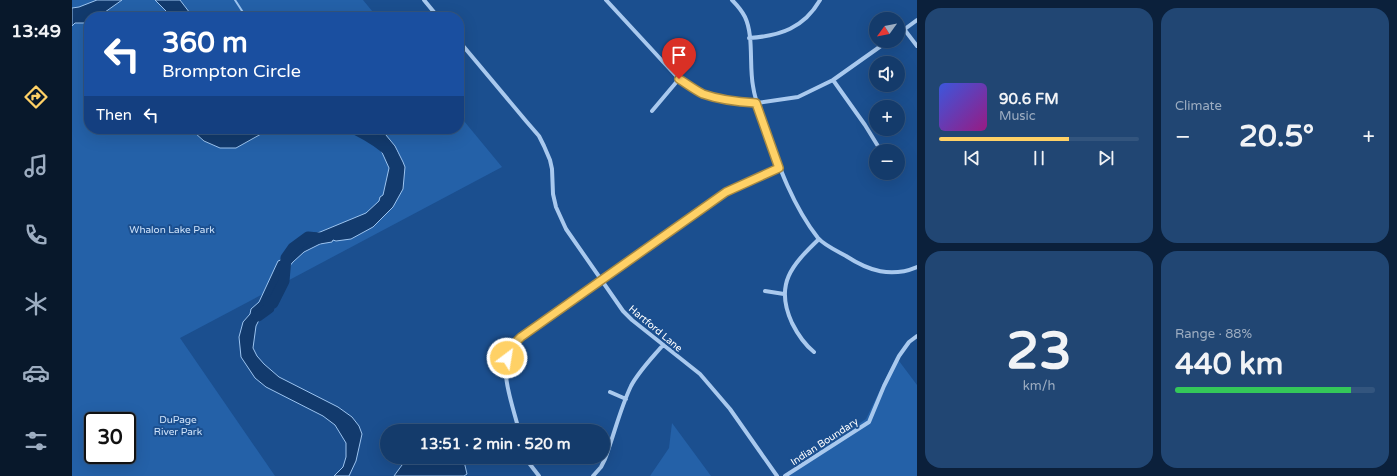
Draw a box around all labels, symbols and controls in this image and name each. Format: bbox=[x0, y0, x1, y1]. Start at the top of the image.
north arrow bbox=[869, 12, 905, 48]
map controls bbox=[869, 12, 905, 180]
text: 13:49 bbox=[11, 20, 61, 42]
text: 360 m bbox=[162, 26, 248, 60]
icon: left bbox=[96, 28, 148, 80]
pin bbox=[662, 38, 696, 79]
icon: arrive bbox=[668, 44, 690, 66]
button: sound bbox=[869, 56, 905, 92]
text: Brompton Circle bbox=[162, 60, 301, 82]
icon: directions bbox=[22, 83, 50, 111]
text: 90.6 FM bbox=[999, 90, 1059, 108]
text: Climate bbox=[1175, 98, 1222, 114]
button: + bbox=[869, 100, 905, 136]
icon: left bbox=[140, 104, 162, 126]
text: Then bbox=[96, 106, 132, 124]
text: Music bbox=[999, 108, 1036, 124]
text: 20.5° bbox=[1239, 118, 1314, 155]
text: − bbox=[1175, 124, 1191, 150]
text: + bbox=[1363, 124, 1375, 150]
button: − bbox=[869, 144, 905, 180]
icon: previous bbox=[961, 147, 983, 169]
icon: pause bbox=[1028, 147, 1050, 169]
icon: next bbox=[1095, 147, 1117, 169]
icon: music bbox=[22, 152, 50, 180]
icon: phone bbox=[22, 221, 50, 249]
park label: Whalon Lake Park bbox=[129, 224, 215, 236]
icon: climate bbox=[22, 290, 50, 318]
street label: Hartford Lane bbox=[626, 303, 685, 355]
text: 23 bbox=[1006, 320, 1072, 383]
text: Range · 88% bbox=[1175, 326, 1252, 342]
position arrow bbox=[486, 337, 528, 379]
text: 440 km bbox=[1175, 346, 1283, 383]
icon: car bbox=[22, 359, 50, 387]
text: km/h bbox=[1023, 378, 1055, 394]
speed limit sign: 30 bbox=[84, 412, 136, 464]
park label: DuPage River Park bbox=[154, 414, 203, 438]
street label: Indian Boundary bbox=[788, 415, 861, 468]
icon: filters bbox=[22, 427, 50, 455]
text: 13:51 · 2 min · 520 m bbox=[420, 435, 570, 453]

